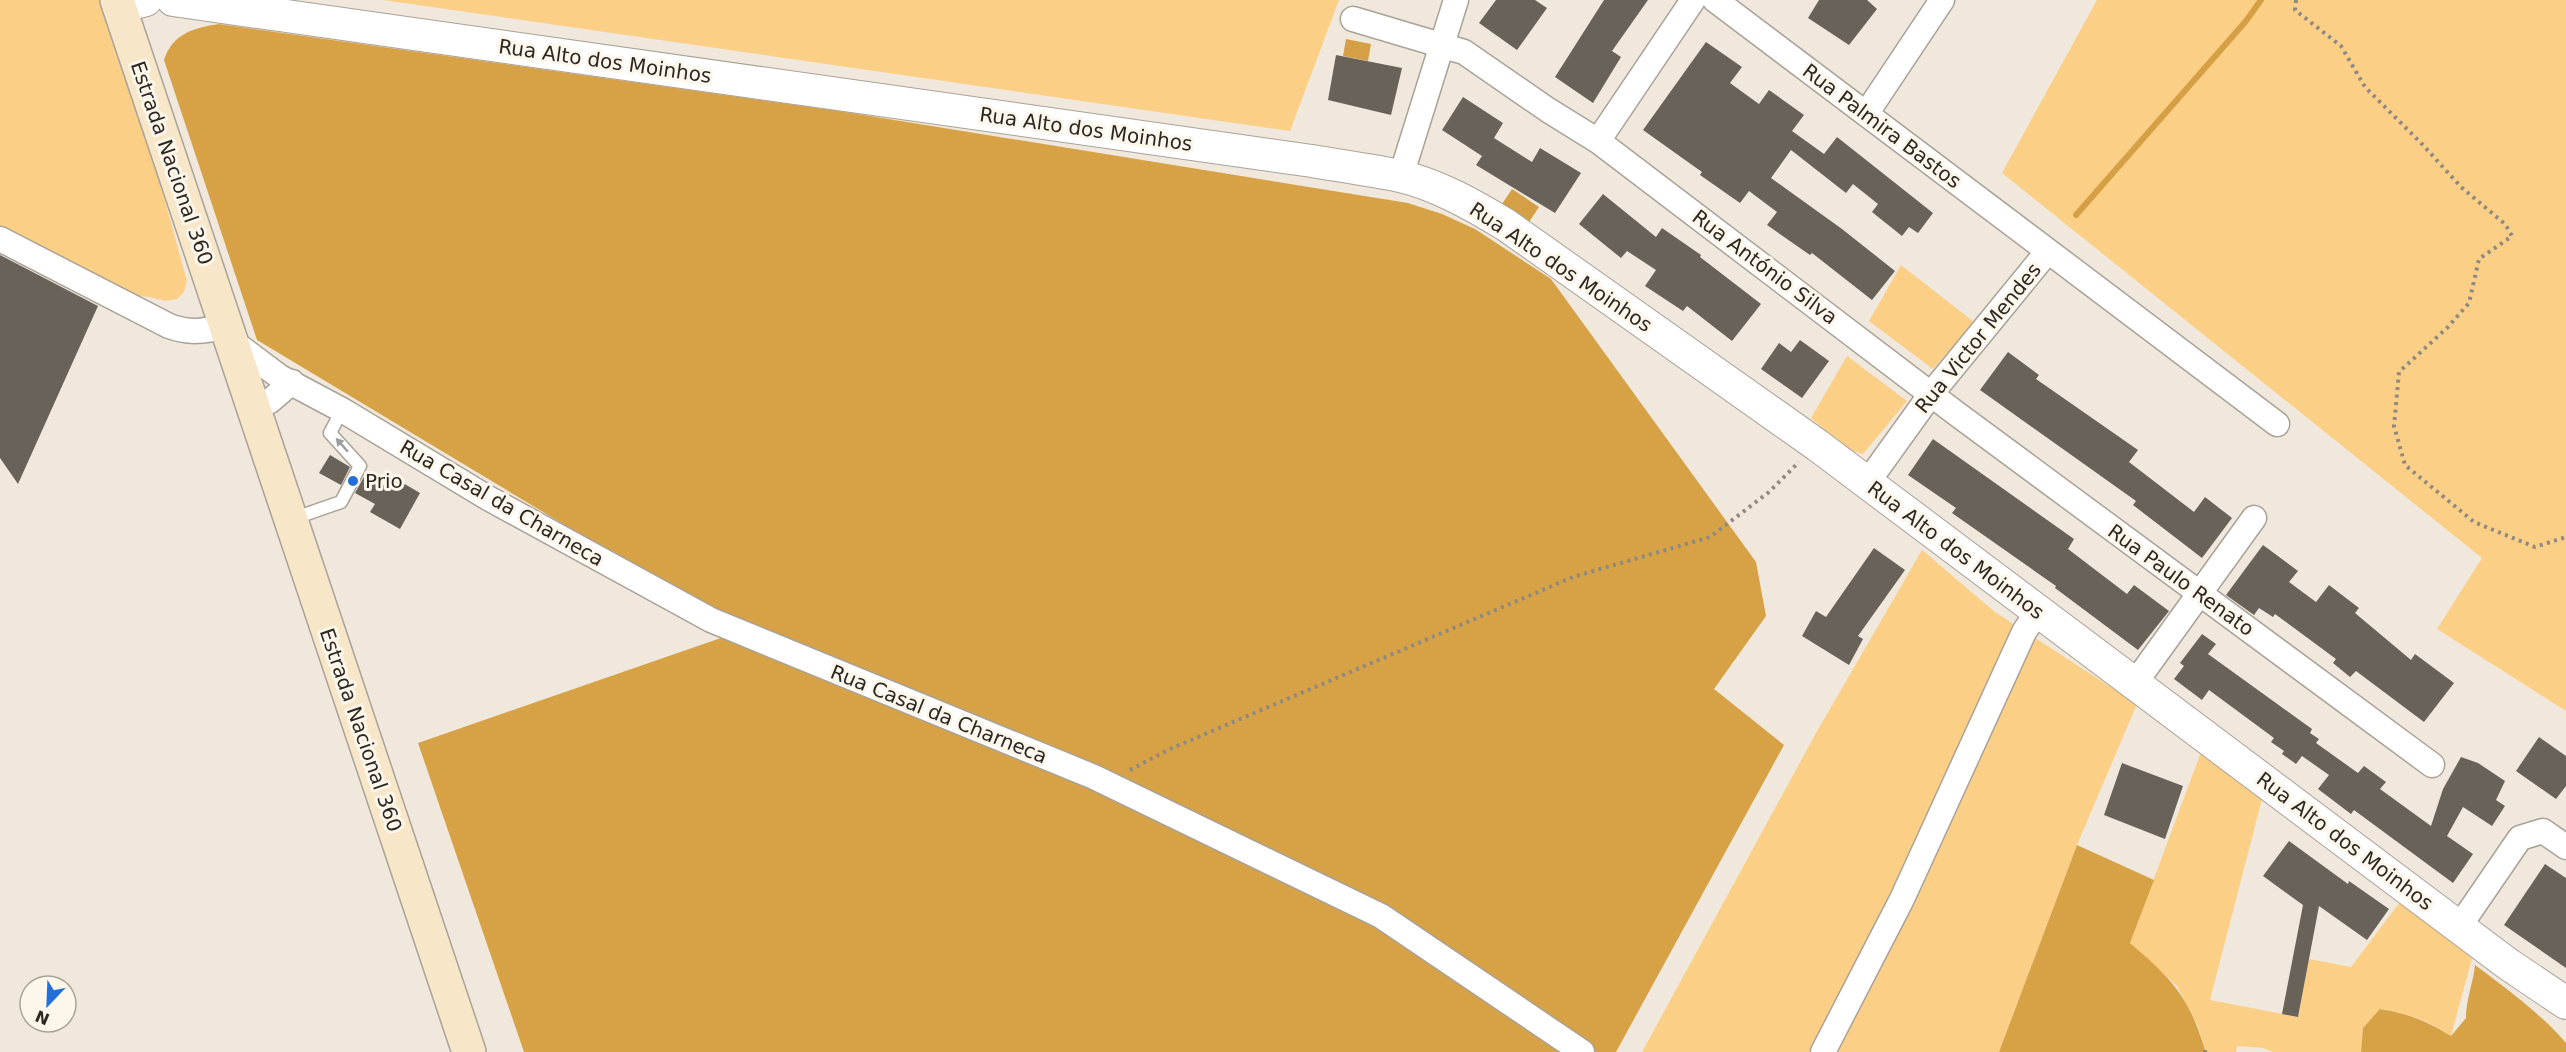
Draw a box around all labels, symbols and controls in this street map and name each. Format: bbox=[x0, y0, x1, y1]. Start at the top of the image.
street label: Rua Alto dos Moinhos bbox=[497, 34, 713, 88]
street label: Estrada Nacional 360 bbox=[126, 58, 218, 268]
street label: Rua Palmira Bastos bbox=[1798, 59, 1966, 193]
street label: Rua Alto dos Moinhos bbox=[978, 102, 1194, 156]
street label: Rua Alto dos Moinhos bbox=[1465, 197, 1657, 337]
street label: Rua António Silva bbox=[1688, 205, 1842, 329]
street label: Rua Victor Mendes bbox=[1910, 258, 2046, 418]
street label: Rua Casal da Charneca bbox=[396, 435, 608, 571]
one-way arrow bbox=[335, 437, 348, 453]
place label: Prio bbox=[365, 469, 403, 493]
marker: Prio bbox=[346, 474, 360, 488]
street label: Rua Alto dos Moinhos bbox=[1863, 476, 2049, 624]
street label: Rua Paulo Renato bbox=[2103, 519, 2259, 641]
street label: Estrada Nacional 360 bbox=[315, 625, 407, 835]
street label: Rua Casal da Charneca bbox=[827, 660, 1051, 768]
street label: Rua Alto dos Moinhos bbox=[2252, 767, 2438, 915]
north arrow bbox=[18, 974, 78, 1034]
text: N bbox=[32, 1006, 52, 1029]

